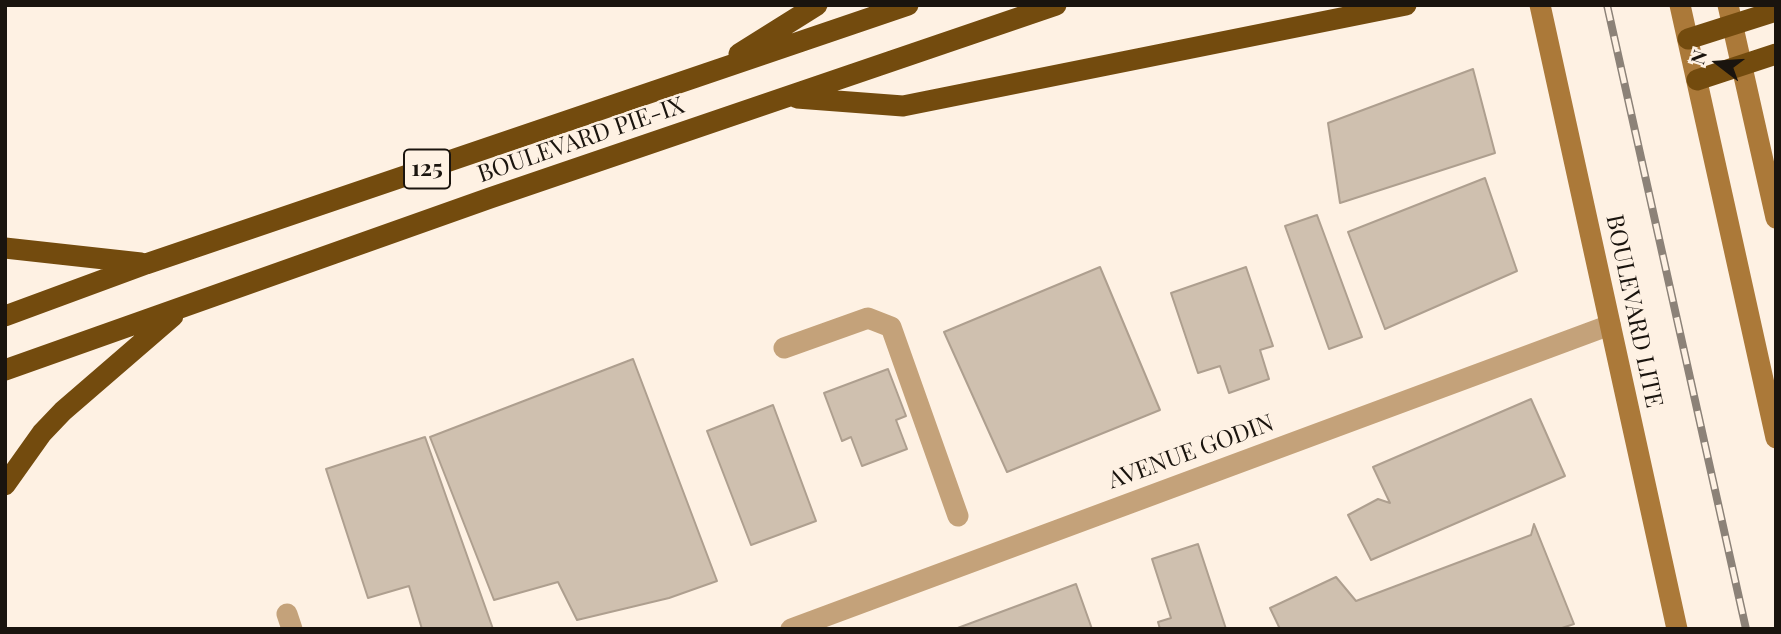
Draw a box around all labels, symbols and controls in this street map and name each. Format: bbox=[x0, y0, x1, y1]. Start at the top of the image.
north arrow bbox=[1683, 28, 1753, 98]
text: N bbox=[1683, 46, 1712, 67]
street label: BOULEVARD PIE-IX bbox=[474, 91, 688, 189]
road number: 125 bbox=[404, 150, 450, 188]
street label: BOULEVARD LITE bbox=[1599, 212, 1669, 410]
street label: AVENUE GODIN bbox=[1104, 409, 1278, 495]

